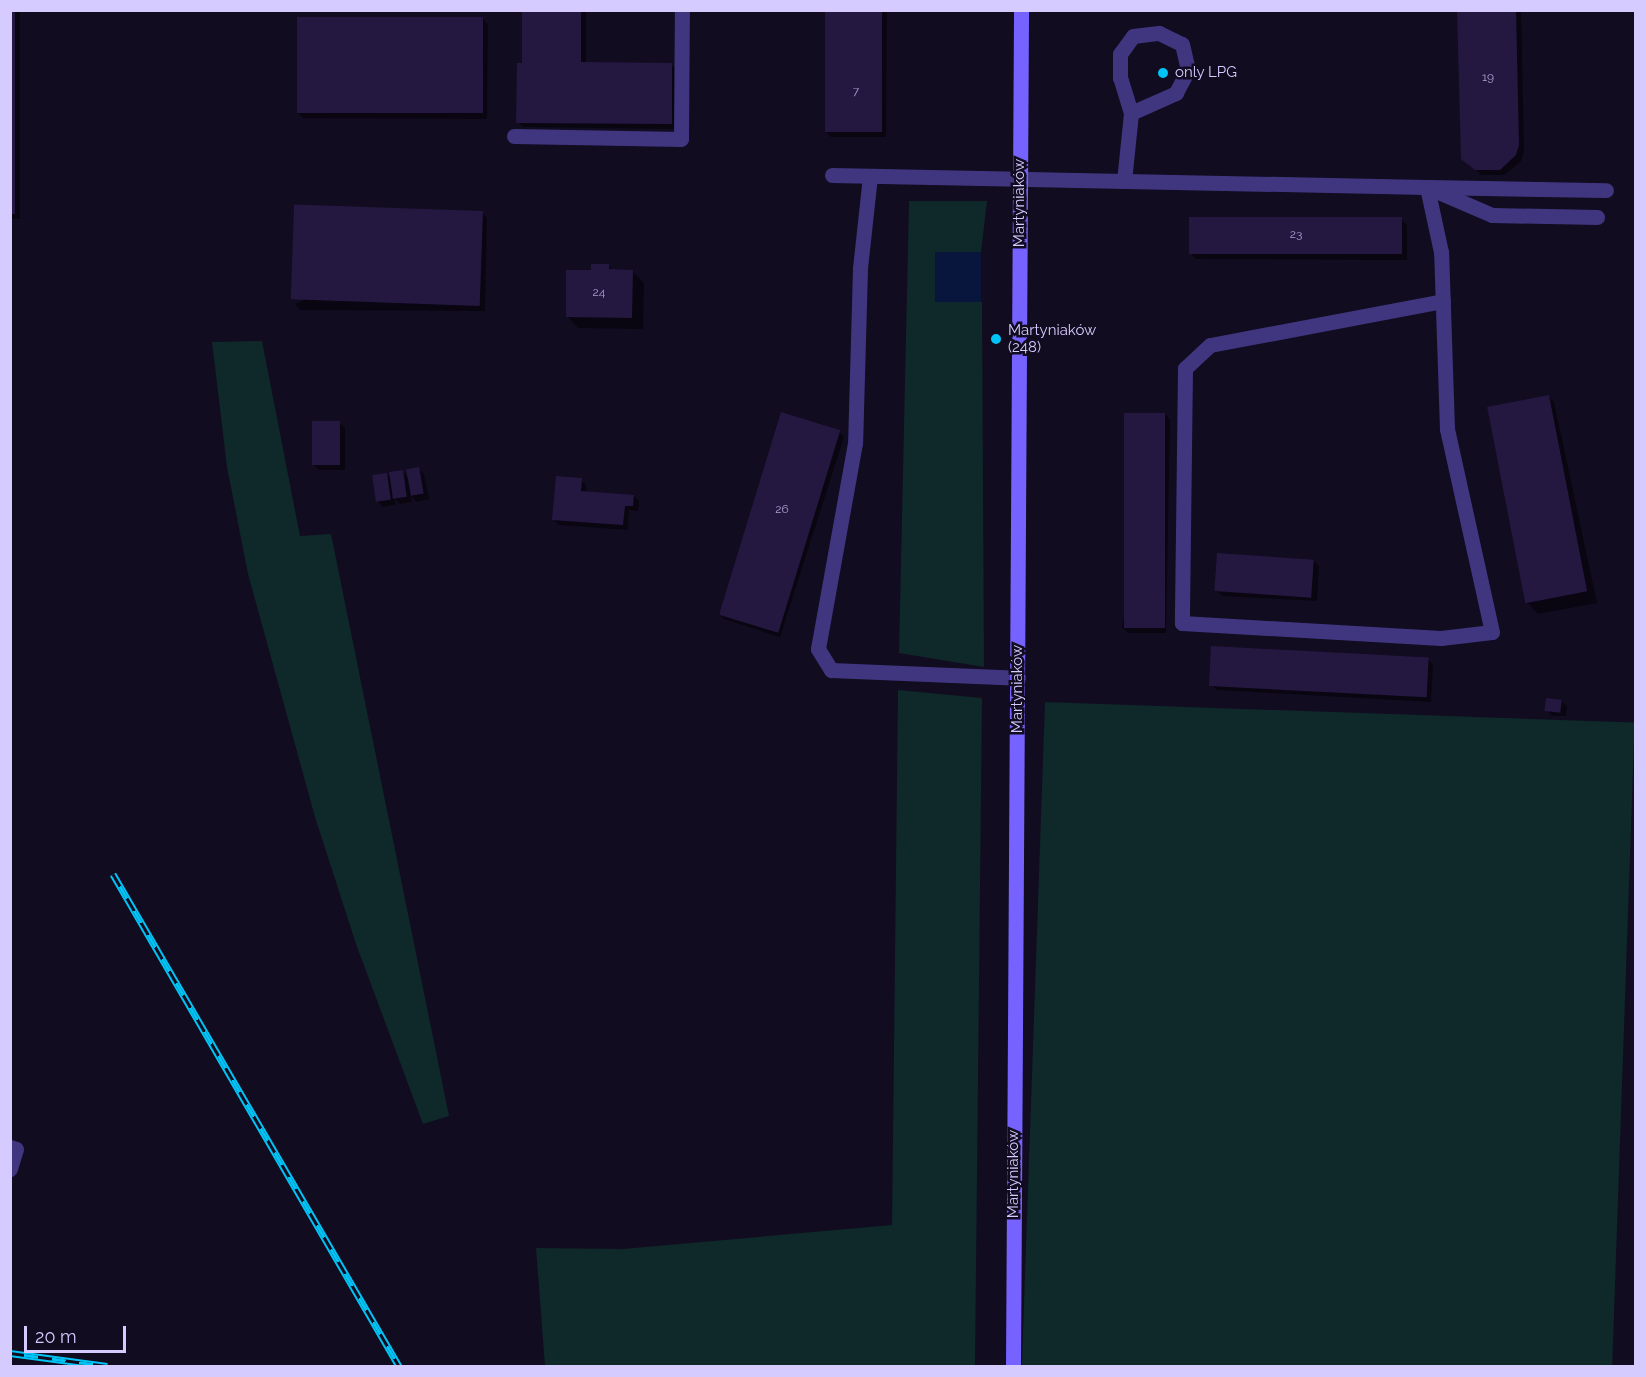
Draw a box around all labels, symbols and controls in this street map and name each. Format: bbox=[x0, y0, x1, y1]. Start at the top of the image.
place label: only LPG bbox=[1175, 64, 1237, 82]
marker: only LPG bbox=[1156, 66, 1170, 80]
house number: 19 bbox=[1482, 71, 1494, 85]
house number: 7 bbox=[853, 85, 859, 99]
street label: Martyniaków bbox=[1011, 159, 1029, 247]
house number: 23 bbox=[1290, 228, 1302, 242]
house number: 24 bbox=[593, 286, 605, 300]
place label: Martyniaków (248) bbox=[1008, 321, 1096, 356]
marker: Martyniaków (248) bbox=[989, 332, 1003, 346]
house number: 26 bbox=[775, 503, 789, 517]
street label: Martyniaków bbox=[1009, 645, 1027, 733]
street label: Martyniaków bbox=[1005, 1130, 1023, 1218]
scale bar bbox=[27, 1314, 129, 1352]
text: 20 m bbox=[35, 1326, 77, 1347]

